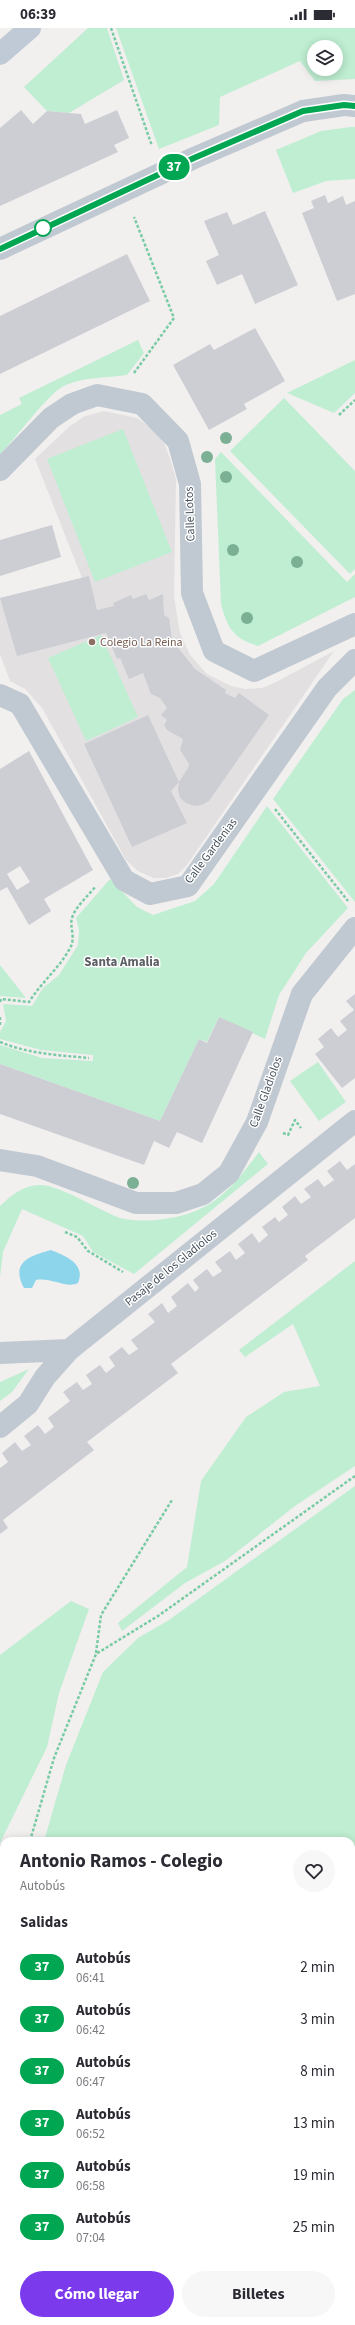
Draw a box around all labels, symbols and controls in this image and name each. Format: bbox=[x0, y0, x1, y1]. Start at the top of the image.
text: 06:39 bbox=[20, 4, 56, 25]
map controls bbox=[307, 40, 343, 76]
button: layers bbox=[307, 40, 343, 76]
line badge: 37 bbox=[156, 154, 192, 180]
text: 37 bbox=[167, 157, 181, 177]
unlabelled marker bbox=[34, 219, 52, 237]
street label: Calle Lotos bbox=[181, 486, 199, 542]
place label: Colegio La Reina bbox=[100, 634, 183, 651]
marker: Colegio La Reina bbox=[87, 637, 97, 647]
street label: Calle Gardenias bbox=[181, 815, 241, 887]
district label: Santa Amalia bbox=[84, 953, 160, 971]
street label: Calle Gladiolos bbox=[245, 1054, 287, 1130]
street label: Pasaje de los Gladiolos bbox=[121, 1226, 221, 1310]
text: Antonio Ramos - Colegio bbox=[20, 1848, 223, 1875]
button: heart bbox=[293, 1850, 335, 1892]
text: Autobús bbox=[20, 1877, 65, 1895]
text: Salidas bbox=[20, 1912, 68, 1933]
text: Autobús bbox=[76, 1948, 131, 1969]
text: 37 bbox=[35, 1957, 49, 1977]
text: 2 min bbox=[300, 1957, 335, 1978]
text: 06:41 bbox=[76, 1969, 105, 1987]
text: Autobús bbox=[76, 2000, 131, 2021]
text: 37 bbox=[35, 2009, 49, 2029]
text: 3 min bbox=[300, 2009, 335, 2030]
text: 06:42 bbox=[76, 2021, 105, 2039]
text: Autobús bbox=[76, 2052, 131, 2073]
text: 37 bbox=[35, 2061, 49, 2081]
text: 8 min bbox=[300, 2061, 335, 2082]
text: 06:47 bbox=[76, 2073, 105, 2091]
text: Autobús bbox=[76, 2104, 131, 2125]
text: 37 bbox=[35, 2113, 49, 2133]
text: 13 min bbox=[293, 2113, 335, 2134]
text: 06:52 bbox=[76, 2125, 105, 2143]
text: Autobús bbox=[76, 2156, 131, 2177]
text: 37 bbox=[35, 2165, 49, 2185]
text: 19 min bbox=[293, 2165, 335, 2186]
text: 06:58 bbox=[76, 2177, 105, 2195]
text: Autobús bbox=[76, 2208, 131, 2229]
text: 37 bbox=[35, 2217, 49, 2237]
text: 25 min bbox=[293, 2217, 335, 2238]
text: 07:04 bbox=[76, 2229, 105, 2247]
button: Cómo llegar bbox=[20, 2271, 174, 2317]
button: Billetes bbox=[182, 2271, 335, 2317]

